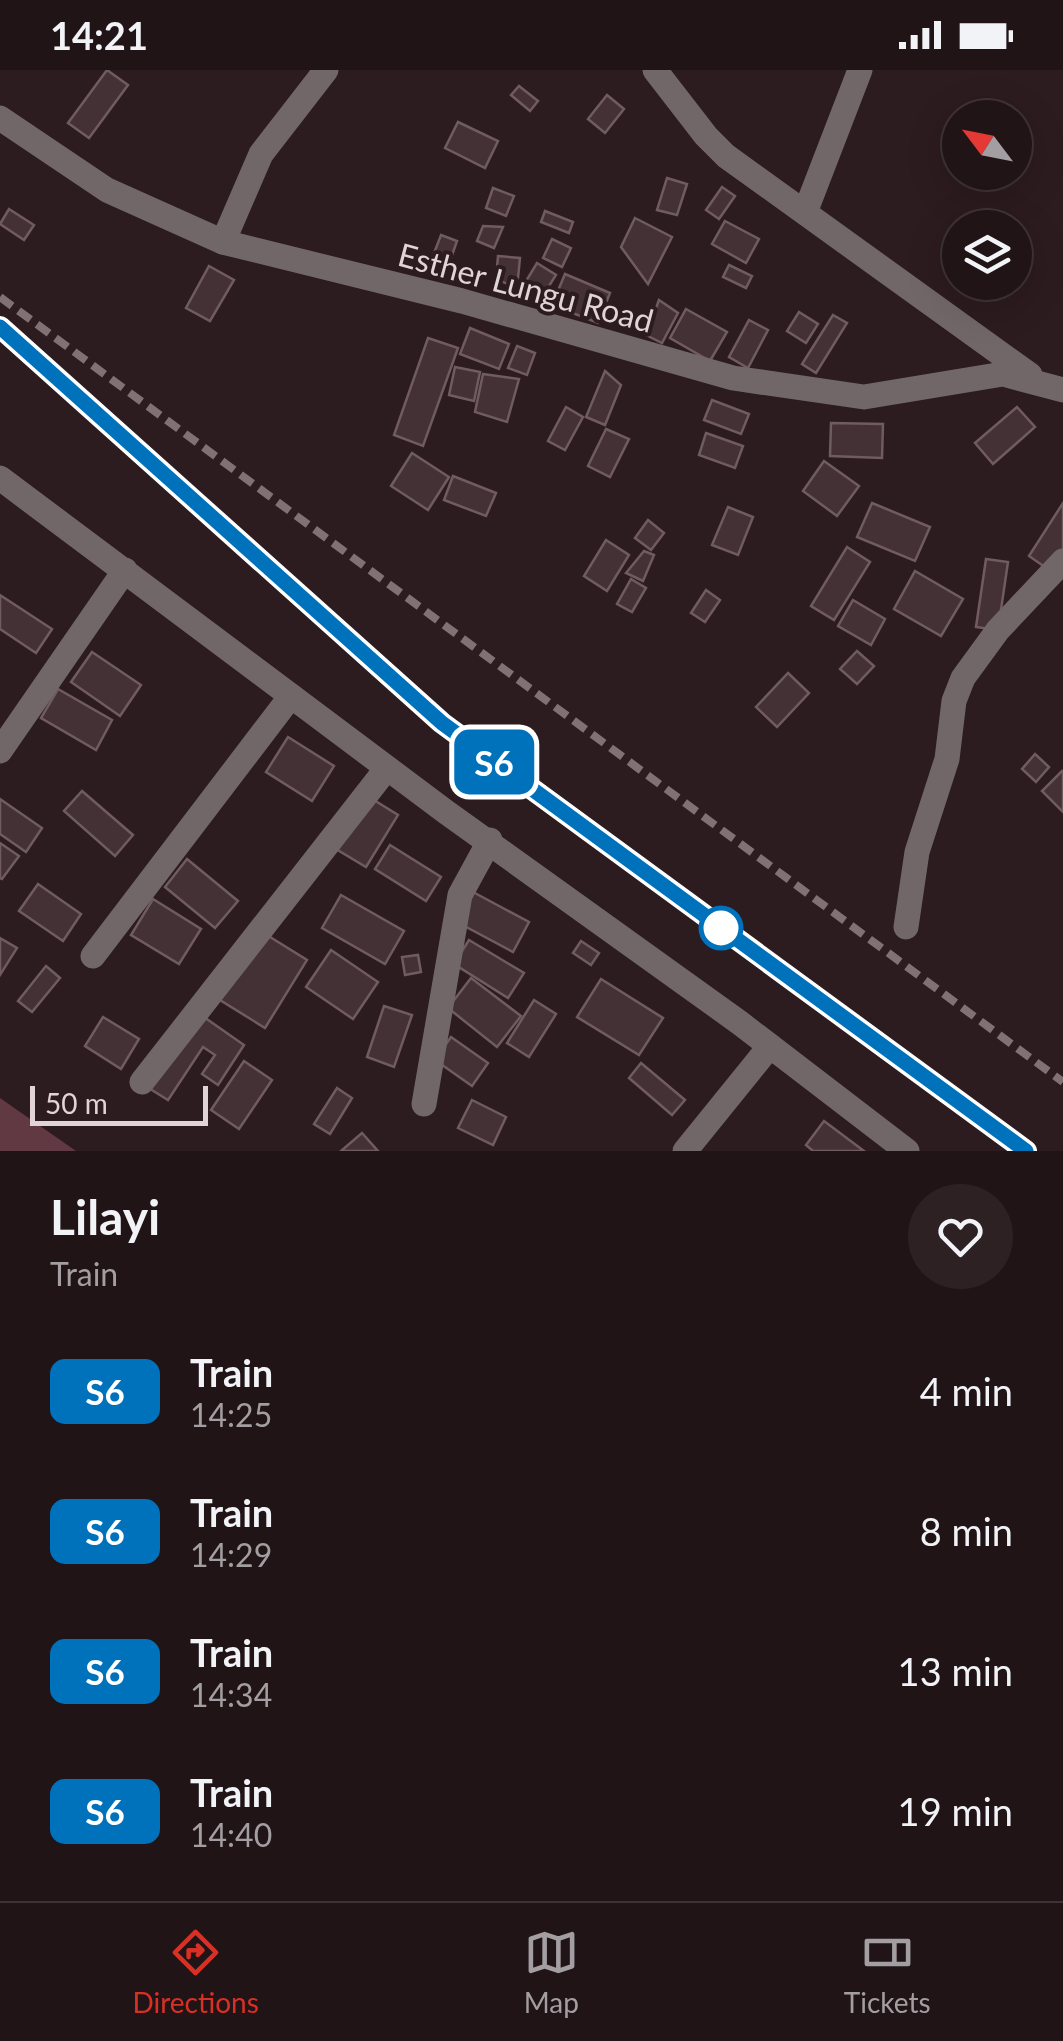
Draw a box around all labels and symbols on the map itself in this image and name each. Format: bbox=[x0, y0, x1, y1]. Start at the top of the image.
north arrow bbox=[942, 100, 1032, 190]
street label: Esther Lungu Road bbox=[394, 234, 658, 340]
line badge: S6 bbox=[449, 730, 539, 794]
unlabelled marker bbox=[700, 907, 742, 949]
scale bar bbox=[30, 1081, 208, 1126]

